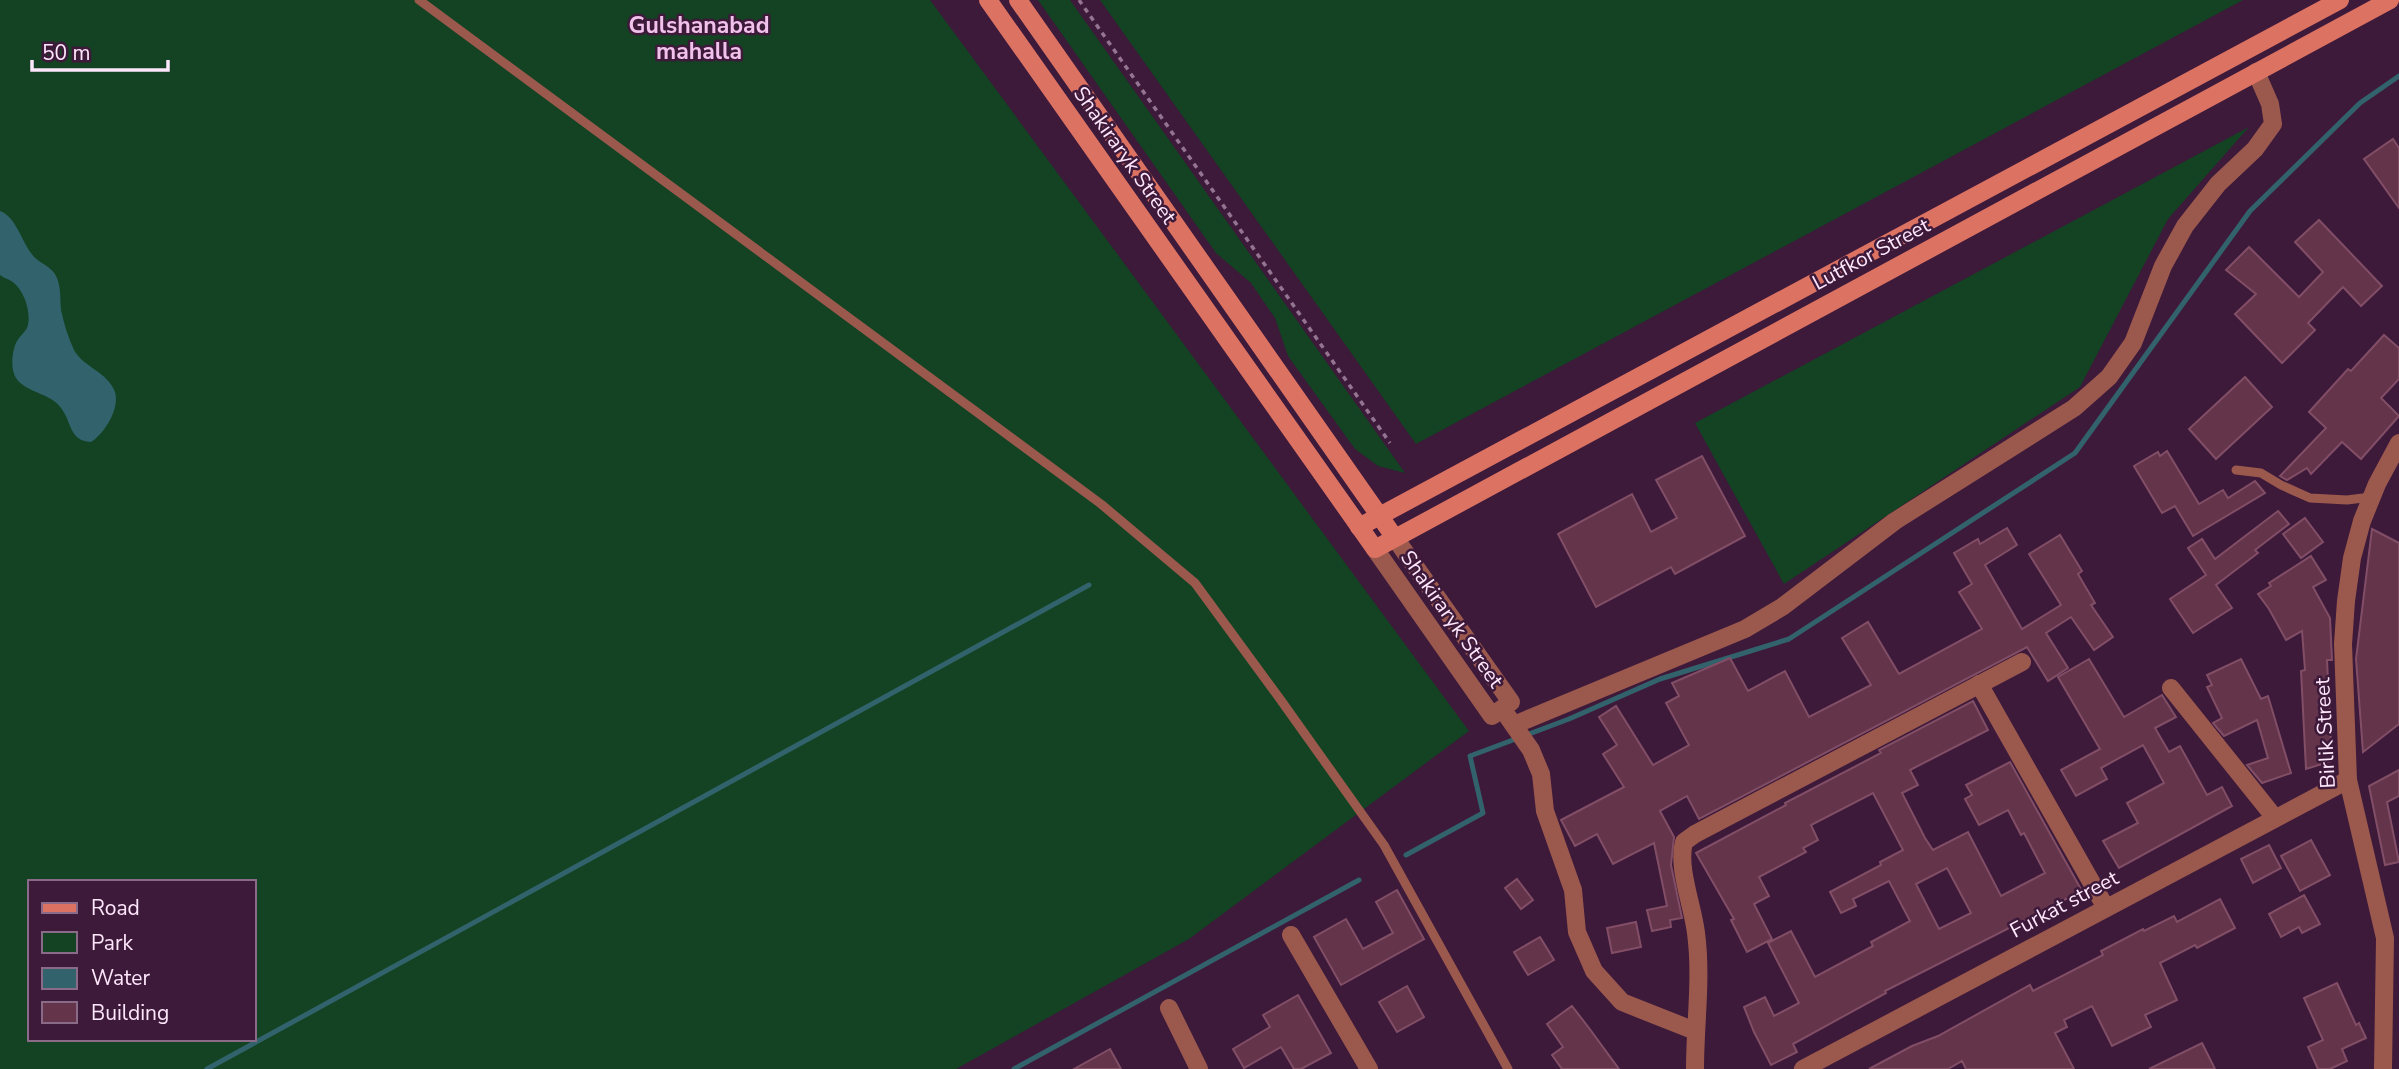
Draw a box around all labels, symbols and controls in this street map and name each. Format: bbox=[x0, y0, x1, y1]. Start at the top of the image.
district label: Gulshanabad mahalla bbox=[629, 10, 769, 67]
scale bar bbox=[32, 28, 168, 72]
text: 50 m bbox=[42, 39, 91, 67]
street label: Shakiraryk Street bbox=[1067, 81, 1183, 230]
street label: Lutfkor Street bbox=[1807, 211, 1935, 297]
street label: Shakiraryk Street bbox=[1394, 545, 1510, 694]
street label: Birlik Street bbox=[2308, 676, 2342, 789]
street label: Furkat street bbox=[2005, 863, 2124, 944]
legend bbox=[28, 880, 256, 1041]
text: Road bbox=[91, 894, 140, 922]
text: Park bbox=[91, 929, 133, 957]
text: Water bbox=[91, 964, 150, 992]
text: Building bbox=[91, 999, 169, 1027]

